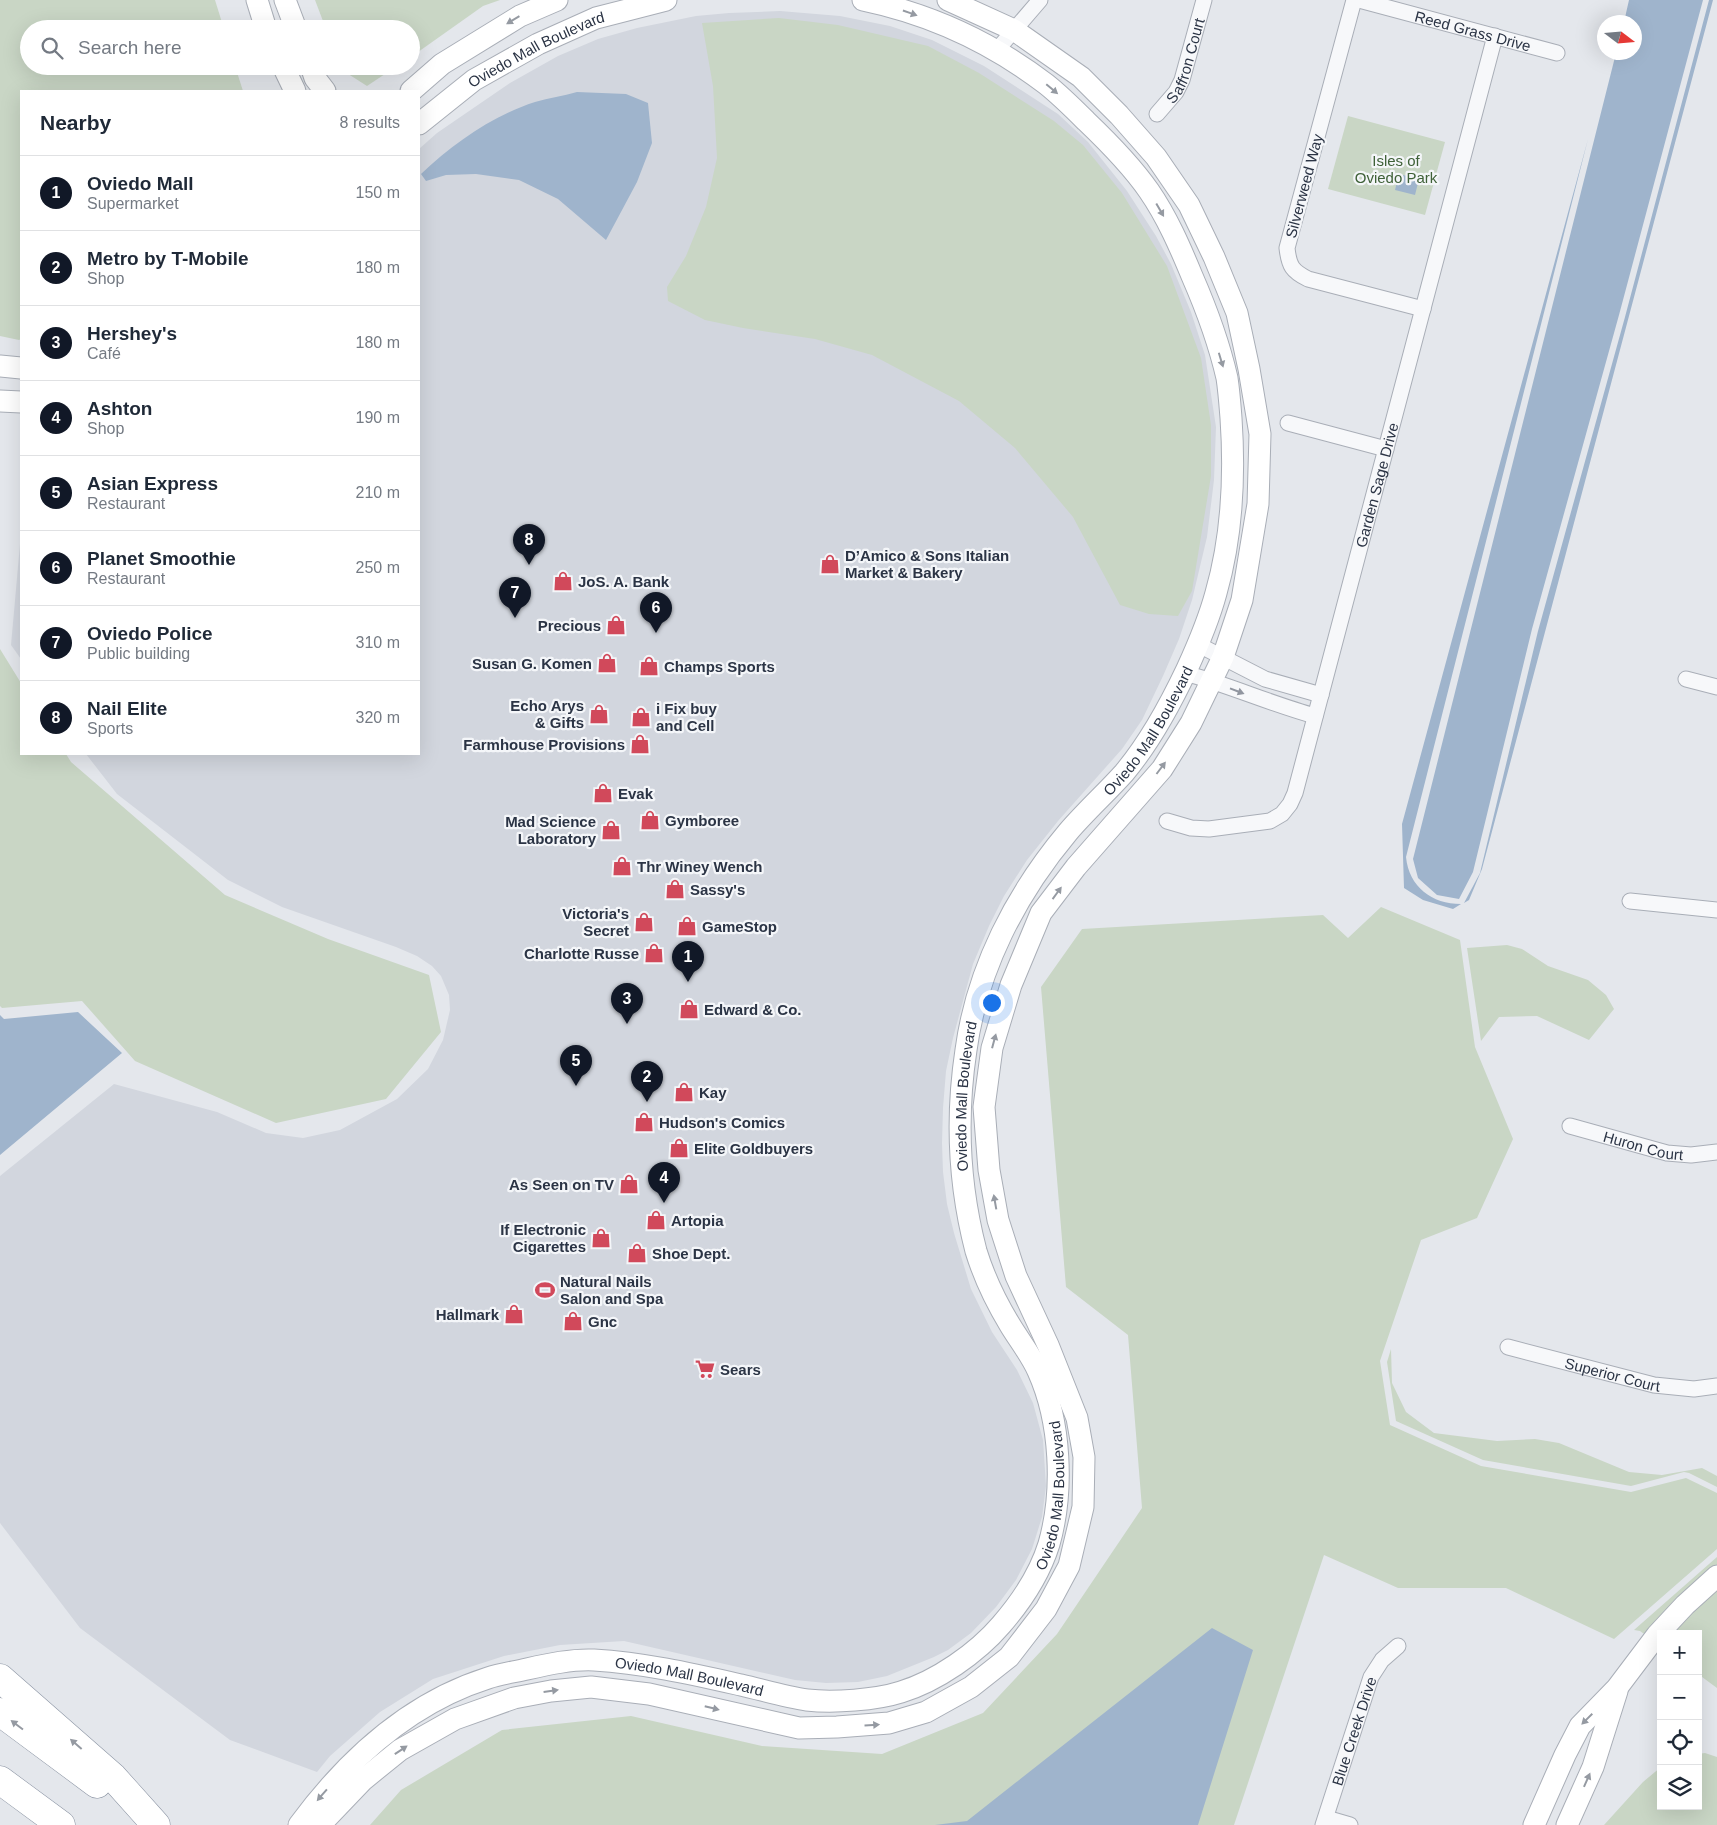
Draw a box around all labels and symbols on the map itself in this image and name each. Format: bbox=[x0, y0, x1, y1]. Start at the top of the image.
street label: Reed Grass Drive bbox=[1413, 7, 1533, 54]
street label: Oviedo Mall Boulevard bbox=[464, 8, 606, 90]
one-way arrow bbox=[903, 9, 918, 17]
street label: Saffron Court bbox=[1162, 15, 1207, 106]
north arrow bbox=[1597, 15, 1642, 60]
one-way arrow bbox=[507, 16, 520, 25]
one-way arrow bbox=[1046, 83, 1058, 95]
street label: Silverweed Way bbox=[1282, 132, 1326, 240]
park label: Isles of Oviedo Park bbox=[1355, 152, 1438, 186]
one-way arrow bbox=[1156, 202, 1164, 217]
one-way arrow bbox=[1218, 352, 1225, 367]
street label: Garden Sage Drive bbox=[1352, 421, 1401, 549]
pin: 8 bbox=[513, 524, 545, 565]
place label: D’Amico & Sons Italian Market & Bakery bbox=[845, 547, 1009, 581]
shop icon: D’Amico & Sons Italian Market & Bakery bbox=[819, 553, 841, 575]
shop icon: JoS. A. Bank bbox=[552, 570, 574, 592]
place label: JoS. A. Bank bbox=[578, 573, 670, 590]
pin: 7 bbox=[499, 577, 531, 618]
pin: 6 bbox=[640, 592, 672, 633]
shop icon: Precious bbox=[605, 614, 627, 636]
place label: Precious bbox=[538, 617, 601, 634]
shop icon: Susan G. Komen bbox=[596, 652, 618, 674]
place label: Susan G. Komen bbox=[472, 655, 592, 672]
shop icon: Champs Sports bbox=[638, 655, 660, 677]
place label: Champs Sports bbox=[664, 658, 775, 675]
street label: Oviedo Mall Boulevard bbox=[1099, 663, 1196, 798]
one-way arrow bbox=[1230, 687, 1244, 695]
place label: Echo Arys & Gifts bbox=[510, 697, 584, 731]
place label: i Fix buy and Cell bbox=[656, 700, 718, 734]
shop icon: Echo Arys & Gifts bbox=[588, 703, 610, 725]
shop icon: i Fix buy and Cell bbox=[630, 706, 652, 728]
shop icon: Farmhouse Provisions bbox=[629, 733, 651, 755]
place label: Farmhouse Provisions bbox=[463, 736, 625, 753]
one-way arrow bbox=[1156, 761, 1166, 775]
shop icon: Evak bbox=[592, 782, 614, 804]
place label: Evak bbox=[618, 785, 654, 802]
shop icon: Gymboree bbox=[639, 809, 661, 831]
place label: Gymboree bbox=[665, 812, 739, 829]
place label: Mad Science Laboratory bbox=[505, 813, 597, 847]
shop icon: Mad Science Laboratory bbox=[600, 819, 622, 841]
shop icon: Thr Winey Wench bbox=[611, 855, 633, 877]
place label: Thr Winey Wench bbox=[637, 858, 762, 875]
shop icon: Sassy's bbox=[664, 878, 686, 900]
place label: Sassy's bbox=[690, 881, 745, 898]
one-way arrow bbox=[1051, 887, 1062, 900]
place label: Victoria's Secret bbox=[562, 905, 629, 939]
shop icon: Victoria's Secret bbox=[633, 911, 655, 933]
shop icon: GameStop bbox=[676, 915, 698, 937]
place label: GameStop bbox=[702, 918, 777, 935]
pin: 1 bbox=[672, 941, 704, 982]
shop icon: Charlotte Russe bbox=[643, 942, 665, 964]
place label: Charlotte Russe bbox=[524, 945, 639, 962]
pin: 3 bbox=[611, 983, 643, 1024]
your location bbox=[979, 990, 1005, 1016]
shop icon: Edward & Co. bbox=[678, 998, 700, 1020]
place label: Edward & Co. bbox=[704, 1001, 802, 1018]
street label: Oviedo Mall Boulevard bbox=[952, 1019, 979, 1172]
one-way arrow bbox=[991, 1034, 999, 1049]
pin: 5 bbox=[560, 1045, 592, 1086]
pin: 2 bbox=[631, 1061, 663, 1102]
shop icon: Kay bbox=[673, 1081, 695, 1103]
place label: Kay bbox=[699, 1084, 727, 1101]
shop icon: Hudson's Comics bbox=[633, 1111, 655, 1133]
place label: Hudson's Comics bbox=[659, 1114, 785, 1131]
street label: Huron Court bbox=[1602, 1127, 1685, 1163]
shop icon: Elite Goldbuyers bbox=[668, 1137, 690, 1159]
place label: Elite Goldbuyers bbox=[694, 1140, 813, 1157]
pin: 4 bbox=[648, 1162, 680, 1203]
shop icon: As Seen on TV bbox=[618, 1173, 640, 1195]
place label: As Seen on TV bbox=[509, 1176, 614, 1193]
one-way arrow bbox=[990, 1194, 998, 1210]
shop icon: Artopia bbox=[645, 1209, 667, 1231]
place label: Artopia bbox=[671, 1212, 724, 1229]
place label: If Electronic Cigarettes bbox=[500, 1221, 586, 1255]
shop icon: If Electronic Cigarettes bbox=[590, 1227, 612, 1249]
shop icon: Shoe Dept. bbox=[626, 1242, 648, 1264]
place label: Shoe Dept. bbox=[652, 1245, 730, 1262]
place label: Natural Nails Salon and Spa bbox=[560, 1273, 664, 1307]
sports icon: Natural Nails Salon and Spa bbox=[534, 1279, 556, 1301]
shop icon: Hallmark bbox=[503, 1303, 525, 1325]
place label: Hallmark bbox=[436, 1306, 500, 1323]
shop icon: Gnc bbox=[562, 1310, 584, 1332]
place label: Gnc bbox=[588, 1313, 617, 1330]
street label: Superior Court bbox=[1563, 1354, 1662, 1394]
supermarket icon: Sears bbox=[694, 1358, 716, 1380]
place label: Sears bbox=[720, 1361, 761, 1378]
street label: Oviedo Mall Boulevard bbox=[1031, 1420, 1067, 1573]
street label: Oviedo Mall Boulevard bbox=[614, 1653, 765, 1699]
street label: Blue Creek Drive bbox=[1328, 1674, 1379, 1787]
one-way arrow bbox=[543, 1687, 559, 1695]
one-way arrow bbox=[704, 1704, 719, 1712]
one-way arrow bbox=[1581, 1712, 1593, 1724]
one-way arrow bbox=[10, 1720, 24, 1730]
one-way arrow bbox=[864, 1720, 880, 1728]
one-way arrow bbox=[70, 1739, 83, 1750]
one-way arrow bbox=[394, 1745, 408, 1755]
one-way arrow bbox=[1583, 1773, 1591, 1787]
one-way arrow bbox=[317, 1789, 328, 1801]

